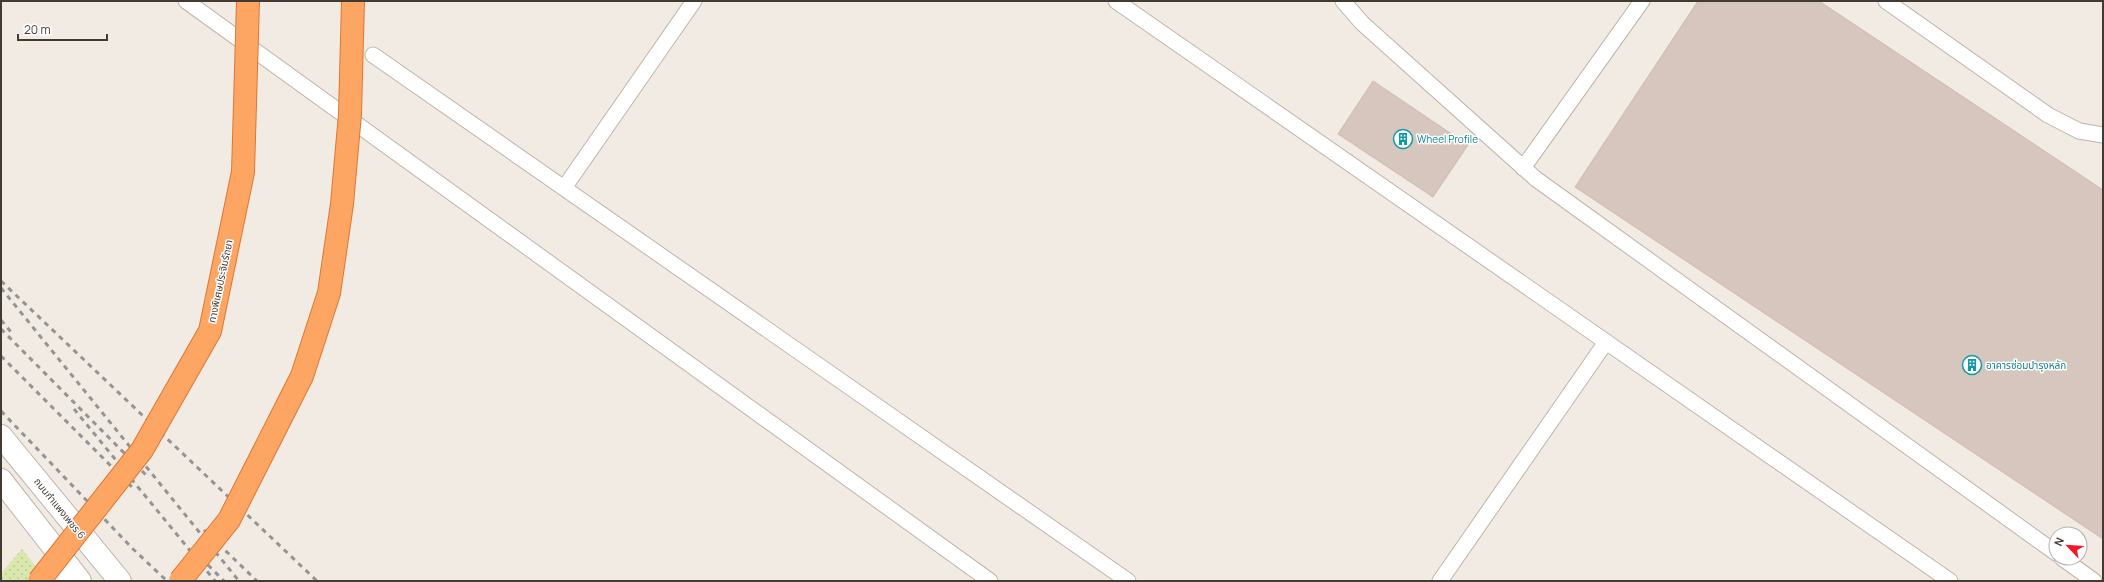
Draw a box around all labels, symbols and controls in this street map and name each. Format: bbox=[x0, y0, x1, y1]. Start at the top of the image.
scale bar bbox=[18, 16, 107, 42]
text: 20 m bbox=[24, 21, 51, 38]
building icon: Wheel Profile bbox=[1392, 128, 1414, 150]
place label: Wheel Profile bbox=[1417, 132, 1478, 146]
street label: ทางพิเศษประจิมรัถยา bbox=[204, 238, 236, 324]
building icon: อาคารซ่อมบำรุงหลัก bbox=[1961, 354, 1983, 376]
place label: อาคารซ่อมบำรุงหลัก bbox=[1986, 358, 2066, 372]
street label: ถนนกำแพงเพชร 6 bbox=[31, 475, 89, 541]
north arrow bbox=[2048, 526, 2088, 566]
text: N bbox=[2050, 535, 2067, 548]

